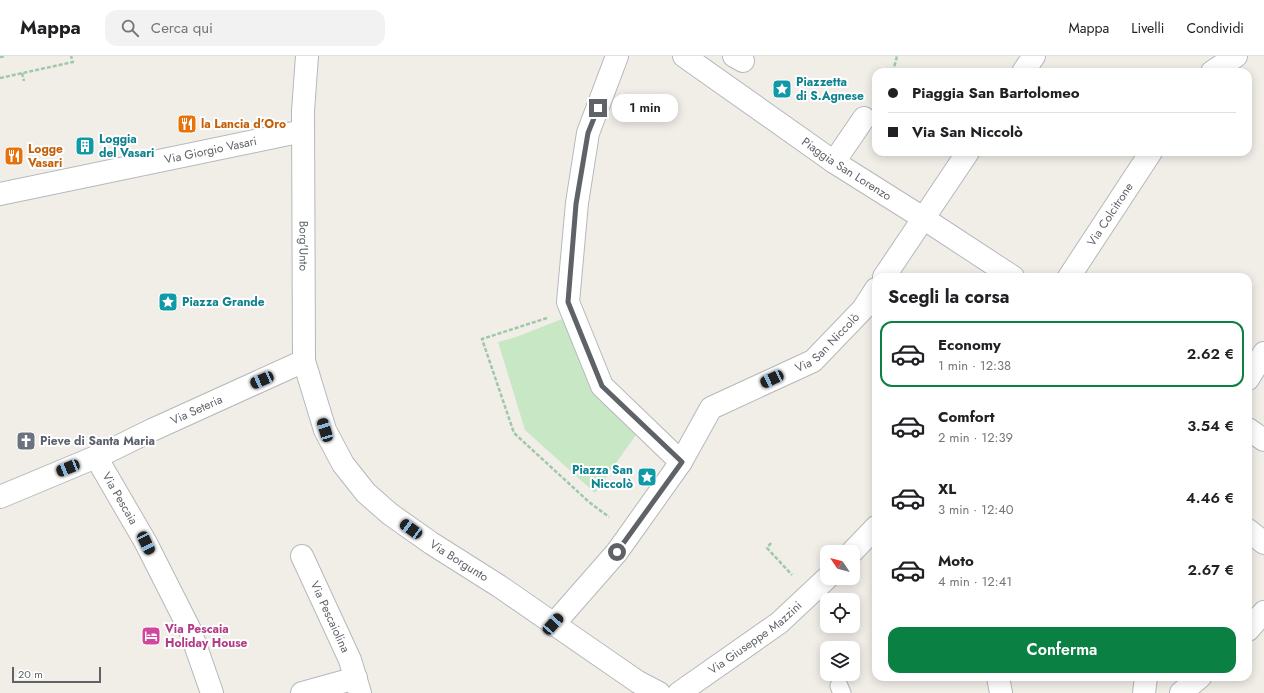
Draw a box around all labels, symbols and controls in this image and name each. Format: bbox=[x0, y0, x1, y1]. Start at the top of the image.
search box bbox=[105, 10, 385, 46]
text: Mappa bbox=[20, 14, 81, 41]
icon: search bbox=[119, 17, 141, 39]
text: Cerca qui bbox=[151, 17, 213, 39]
text: Mappa bbox=[1068, 18, 1109, 38]
text: Livelli bbox=[1131, 18, 1164, 38]
text: Condividi bbox=[1186, 18, 1244, 38]
place label: Piazzetta di S.Agnese bbox=[796, 73, 864, 105]
place icon: Piazzetta di S.Agnese bbox=[771, 78, 793, 100]
text: Piaggia San Bartolomeo bbox=[912, 82, 1080, 104]
callout: 1 min bbox=[612, 94, 678, 122]
text: 1 min bbox=[629, 98, 661, 117]
route end bbox=[589, 99, 607, 117]
restaurant icon: la Lancia d’Oro bbox=[176, 113, 198, 135]
place label: la Lancia d’Oro bbox=[201, 115, 286, 133]
text: Via San Niccolò bbox=[912, 121, 1023, 143]
place label: Loggia del Vasari bbox=[99, 130, 154, 162]
street label: Via Giorgio Vasari bbox=[163, 132, 258, 169]
street label: Piaggia San Lorenzo bbox=[798, 133, 895, 205]
building icon: Loggia del Vasari bbox=[74, 135, 96, 157]
place label: Logge Vasari bbox=[27, 140, 63, 172]
restaurant icon: Logge Vasari bbox=[3, 145, 25, 167]
street label: Via Colcitrone bbox=[1083, 179, 1138, 250]
street label: Borg'Unto bbox=[294, 221, 313, 272]
text: Scegli la corsa bbox=[888, 284, 1009, 310]
place icon: Piazza Grande bbox=[157, 291, 179, 313]
place label: Piazza Grande bbox=[182, 293, 265, 311]
street label: Via San Niccolò bbox=[792, 309, 864, 377]
text: Economy bbox=[938, 334, 1001, 356]
icon: car bbox=[890, 336, 926, 372]
text: 2.62 € bbox=[1187, 343, 1234, 365]
text: 1 min · 12:38 bbox=[938, 356, 1011, 375]
car bbox=[759, 368, 785, 390]
car bbox=[249, 370, 275, 390]
street label: Via Seteria bbox=[168, 390, 226, 429]
text: Comfort bbox=[938, 406, 995, 428]
icon: car bbox=[890, 408, 926, 444]
text: 3.54 € bbox=[1187, 415, 1234, 437]
car bbox=[316, 417, 334, 443]
text: 2 min · 12:39 bbox=[938, 428, 1013, 447]
church icon: Pieve di Santa Maria bbox=[15, 430, 37, 452]
place label: Pieve di Santa Maria bbox=[40, 432, 155, 450]
car bbox=[55, 458, 81, 478]
place label: Piazza San Niccolò bbox=[572, 461, 633, 493]
place icon: Piazza San Niccolò bbox=[636, 466, 658, 488]
street label: Via Pescaia bbox=[98, 469, 143, 528]
text: XL bbox=[938, 478, 956, 500]
icon: car bbox=[890, 480, 926, 516]
text: 4.46 € bbox=[1186, 487, 1234, 509]
text: 3 min · 12:40 bbox=[938, 500, 1014, 519]
car bbox=[398, 517, 424, 541]
car bbox=[135, 530, 157, 556]
street label: Via Borgunto bbox=[426, 535, 492, 586]
route start bbox=[608, 543, 626, 561]
north arrow bbox=[820, 545, 860, 585]
map controls bbox=[820, 545, 860, 681]
text: Moto bbox=[938, 550, 974, 572]
icon: car bbox=[890, 552, 926, 588]
text: 2.67 € bbox=[1188, 559, 1234, 581]
text: 4 min · 12:41 bbox=[938, 572, 1012, 591]
street label: Via Pescaiolina bbox=[306, 578, 354, 656]
button: locate bbox=[820, 593, 860, 633]
street label: Via Giuseppe Mazzini bbox=[704, 597, 806, 679]
car bbox=[541, 611, 565, 637]
place label: Via Pescaia Holiday House bbox=[164, 620, 248, 652]
hotel icon: Via Pescaia Holiday House bbox=[140, 625, 162, 647]
button: Conferma bbox=[888, 627, 1236, 673]
button: layers bbox=[820, 641, 860, 681]
scale bar bbox=[12, 665, 101, 684]
text: 20 m bbox=[18, 666, 43, 682]

